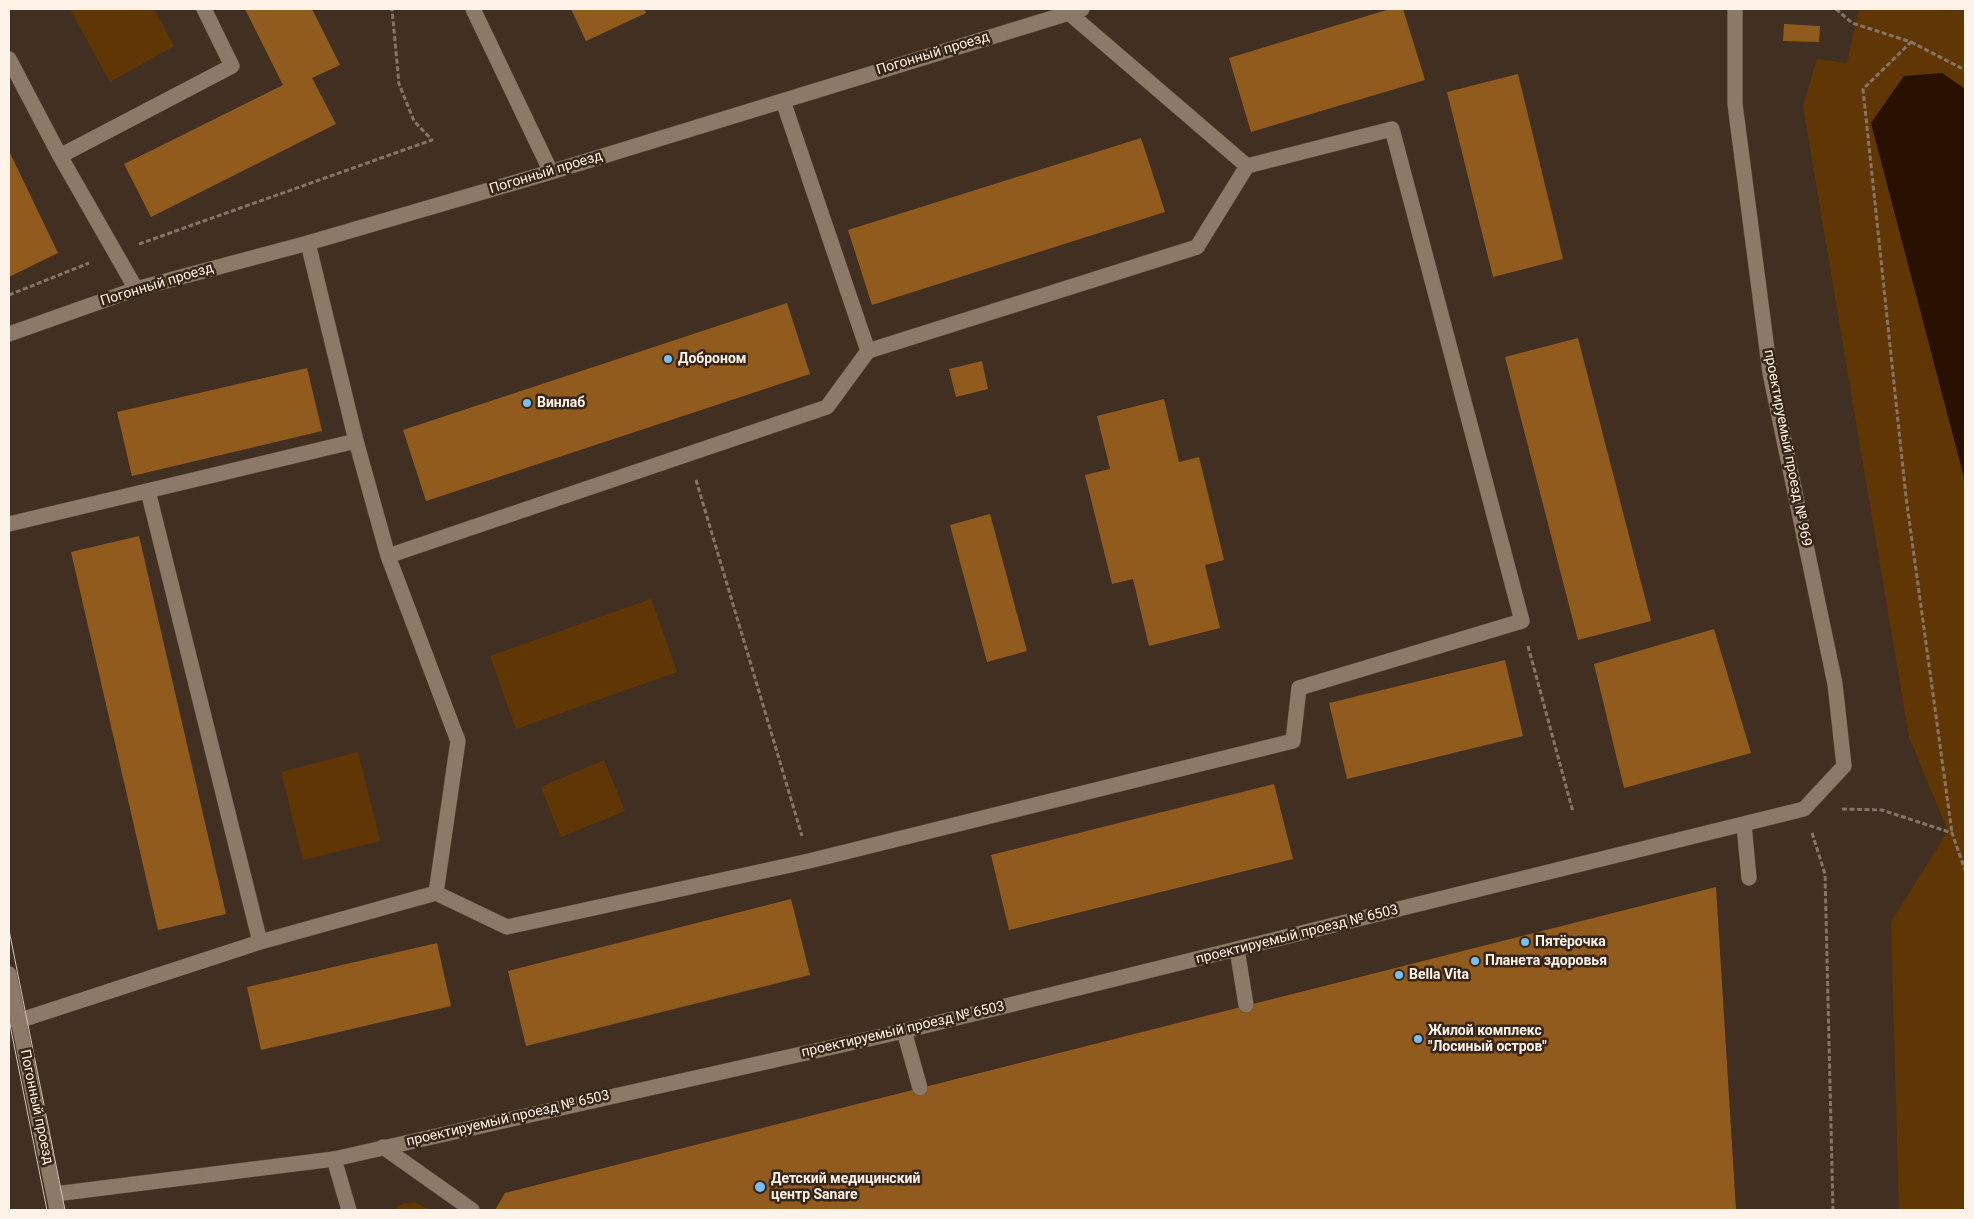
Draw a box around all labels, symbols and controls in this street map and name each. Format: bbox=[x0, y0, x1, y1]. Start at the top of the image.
street label: Погонный проезд bbox=[875, 29, 991, 79]
street label: Погонный проезд bbox=[488, 148, 604, 198]
street label: Погонный проезд bbox=[99, 260, 215, 310]
street label: проектируемый проезд № 969 bbox=[1760, 348, 1814, 548]
place label: Доброном bbox=[678, 351, 746, 367]
marker: Доброном bbox=[662, 353, 674, 365]
place label: Винлаб bbox=[537, 395, 585, 411]
marker: Винлаб bbox=[521, 397, 533, 409]
street label: проектируемый проезд № 6503 bbox=[1194, 902, 1400, 968]
place label: Пятёрочка bbox=[1535, 934, 1606, 950]
marker: Пятёрочка bbox=[1519, 936, 1531, 948]
place label: Планета здоровья bbox=[1485, 953, 1607, 969]
marker: Планета здоровья bbox=[1469, 955, 1481, 967]
place label: Bella Vita bbox=[1409, 967, 1469, 983]
marker: Bella Vita bbox=[1393, 969, 1405, 981]
street label: проектируемый проезд № 6503 bbox=[800, 998, 1006, 1062]
place label: Жилой комплекс "Лосиный остров" bbox=[1428, 1023, 1547, 1056]
marker: Жилой комплекс "Лосиный остров" bbox=[1412, 1033, 1424, 1045]
street label: Погонный проезд bbox=[16, 1048, 56, 1166]
street label: проектируемый проезд № 6503 bbox=[405, 1087, 611, 1151]
place label: Детский медицинский центр Sanare bbox=[771, 1171, 920, 1204]
marker: Детский медицинский центр Sanare bbox=[753, 1180, 767, 1194]

